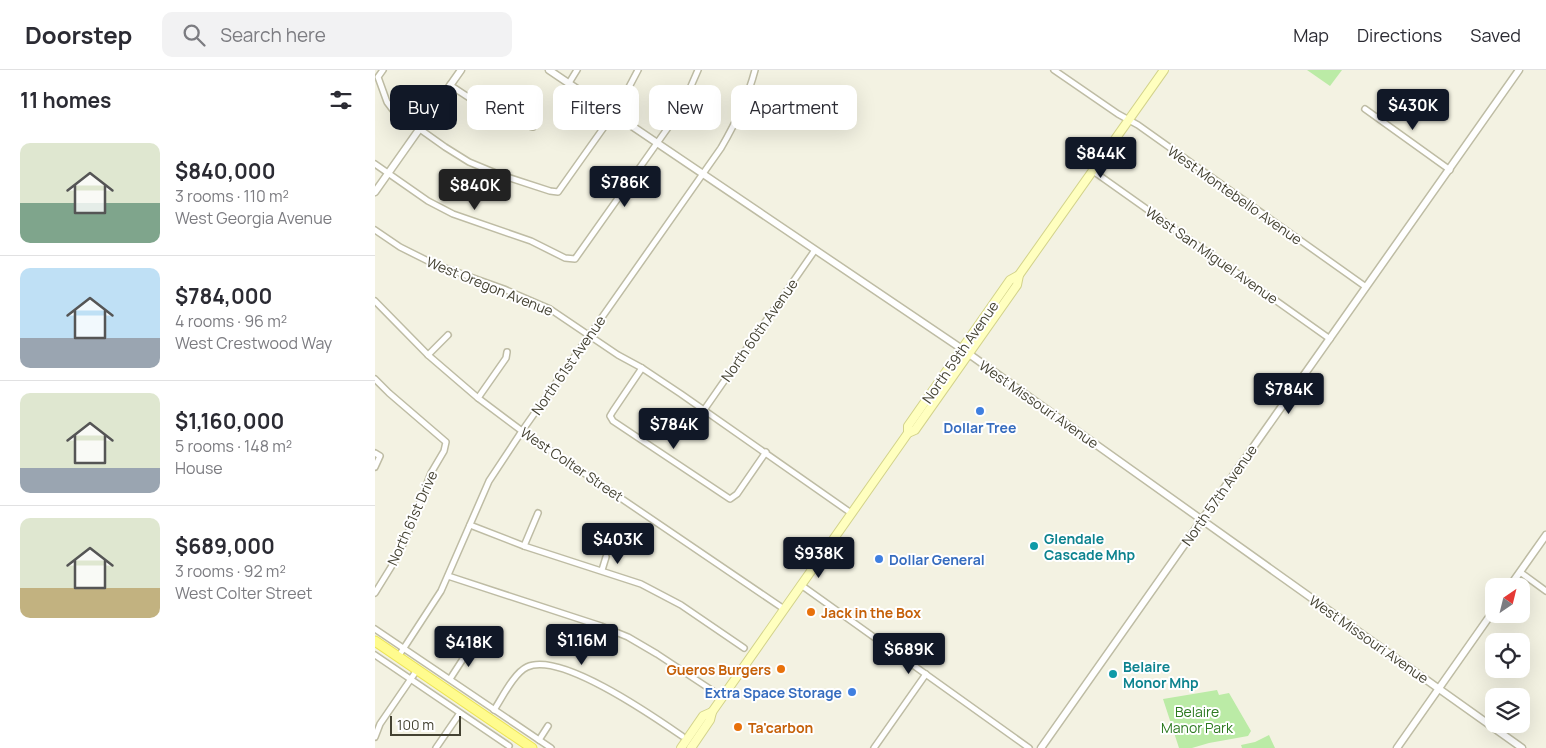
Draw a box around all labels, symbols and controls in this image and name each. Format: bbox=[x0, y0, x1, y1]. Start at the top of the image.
search box bbox=[162, 12, 512, 57]
text: Doorstep bbox=[25, 18, 132, 51]
icon: search bbox=[180, 21, 208, 49]
text: Search here bbox=[220, 22, 326, 48]
text: Map bbox=[1293, 23, 1329, 47]
text: Directions bbox=[1357, 23, 1442, 47]
text: Saved bbox=[1470, 23, 1521, 47]
chip: Buy bbox=[390, 85, 457, 130]
chip: Rent bbox=[467, 85, 543, 130]
chip: Filters bbox=[553, 85, 639, 130]
chip: New bbox=[649, 85, 721, 130]
chip: Apartment bbox=[731, 85, 857, 130]
text: 11 homes bbox=[20, 86, 111, 114]
icon: filters bbox=[327, 86, 355, 114]
pin: $430K bbox=[1378, 88, 1448, 131]
text: $430K bbox=[1388, 94, 1438, 116]
pin: $844K bbox=[1066, 136, 1136, 179]
street label: West Montebello Avenue bbox=[1164, 141, 1306, 249]
text: $844K bbox=[1076, 142, 1126, 164]
text: $840,000 bbox=[175, 157, 275, 185]
icon: home bbox=[60, 163, 120, 223]
pin: $786K bbox=[590, 166, 660, 208]
pin: $840K bbox=[440, 168, 510, 211]
text: $786K bbox=[601, 171, 649, 193]
text: $840K bbox=[450, 174, 500, 196]
text: 3 rooms · 110 m² bbox=[175, 185, 289, 207]
street label: West San Miguel Avenue bbox=[1142, 202, 1282, 308]
text: West Georgia Avenue bbox=[175, 207, 332, 229]
street label: West Oregon Avenue bbox=[424, 252, 556, 320]
street label: North 60th Avenue bbox=[716, 275, 802, 385]
text: $784,000 bbox=[175, 282, 272, 310]
icon: home bbox=[60, 288, 120, 348]
street label: North 59th Avenue bbox=[917, 297, 1003, 407]
text: 4 rooms · 96 m² bbox=[175, 310, 287, 332]
street label: North 61st Avenue bbox=[527, 312, 609, 418]
text: West Crestwood Way bbox=[175, 332, 332, 354]
street label: West Missouri Avenue bbox=[976, 356, 1102, 452]
pin: $784K bbox=[1254, 372, 1324, 415]
text: $784K bbox=[1265, 378, 1313, 400]
marker: Dollar Tree bbox=[974, 405, 986, 417]
text: $1,160,000 bbox=[175, 407, 284, 435]
pin: $784K bbox=[639, 408, 709, 450]
icon: home bbox=[60, 413, 120, 473]
text: $784K bbox=[650, 413, 698, 435]
place label: Dollar Tree bbox=[944, 418, 1016, 437]
street label: West Colter Street bbox=[517, 423, 627, 506]
text: 5 rooms · 148 m² bbox=[175, 435, 292, 457]
street label: North 57th Avenue bbox=[1177, 441, 1261, 549]
text: House bbox=[175, 457, 223, 479]
street label: North 61st Drive bbox=[383, 468, 441, 568]
pin: $403K bbox=[583, 522, 653, 565]
text: $403K bbox=[593, 528, 643, 550]
place label: Glendale Cascade Mhp bbox=[1044, 529, 1136, 564]
text: $689,000 bbox=[175, 532, 275, 560]
pin: $938K bbox=[784, 536, 854, 579]
icon: home bbox=[60, 538, 120, 598]
marker: Glendale Cascade Mhp bbox=[1028, 540, 1040, 552]
text: $938K bbox=[794, 542, 844, 564]
place label: Dollar General bbox=[889, 550, 985, 569]
marker: Dollar General bbox=[873, 553, 885, 565]
text: 3 rooms · 92 m² bbox=[175, 560, 286, 582]
north arrow bbox=[1485, 578, 1530, 622]
map controls bbox=[1485, 578, 1530, 733]
text: West Colter Street bbox=[175, 582, 312, 604]
street label: West Missouri Avenue bbox=[1306, 591, 1432, 687]
place label: Jack in the Box bbox=[821, 603, 921, 622]
marker: Jack in the Box bbox=[805, 606, 817, 618]
pin: $1.16M bbox=[541, 624, 623, 666]
pin: $418K bbox=[434, 626, 504, 668]
text: $1.16M bbox=[557, 629, 607, 651]
text: $418K bbox=[446, 631, 492, 653]
pin: $689K bbox=[874, 632, 944, 675]
button: locate bbox=[1485, 633, 1530, 678]
text: $689K bbox=[884, 638, 934, 660]
place label: Belaire Monor Mhp bbox=[1123, 657, 1199, 692]
place label: Gueros Burgers bbox=[666, 660, 771, 679]
marker: Gueros Burgers bbox=[775, 663, 787, 675]
marker: Belaire Monor Mhp bbox=[1107, 668, 1119, 680]
place label: Extra Space Storage bbox=[705, 683, 842, 702]
marker: Extra Space Storage bbox=[846, 686, 858, 698]
button: layers bbox=[1485, 688, 1530, 733]
park label: Belaire Manor Park bbox=[1161, 702, 1234, 737]
scale bar bbox=[390, 713, 461, 736]
text: 100 m bbox=[397, 715, 434, 734]
place label: Ta'carbon bbox=[748, 718, 813, 737]
marker: Ta'carbon bbox=[732, 721, 744, 733]

